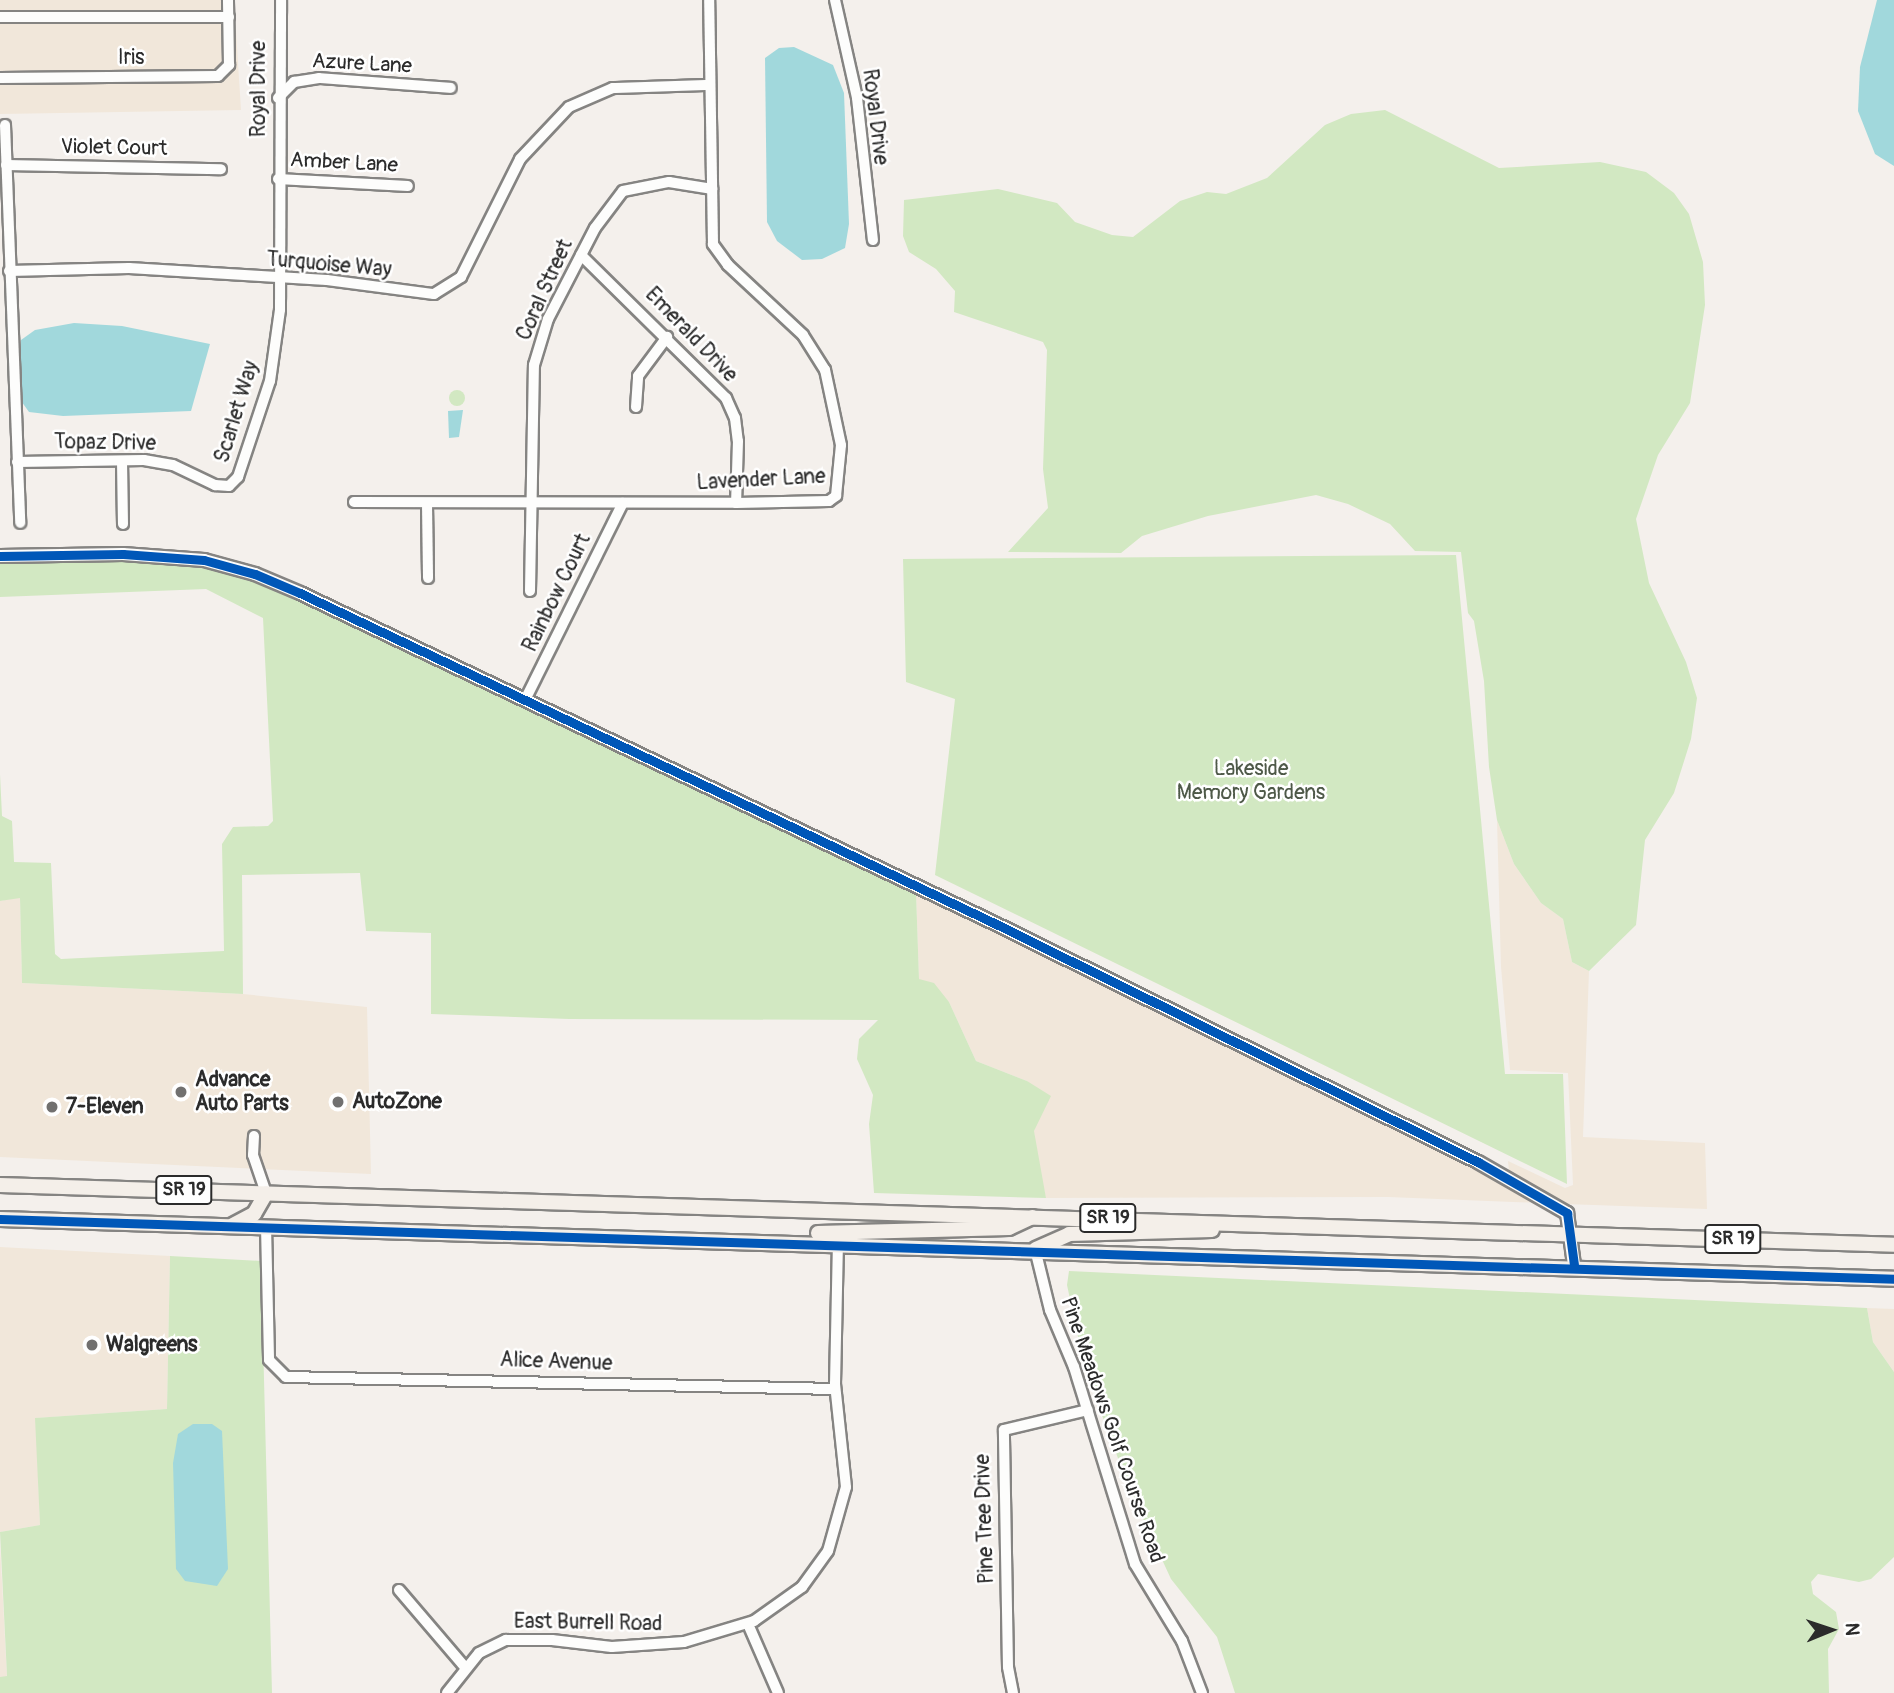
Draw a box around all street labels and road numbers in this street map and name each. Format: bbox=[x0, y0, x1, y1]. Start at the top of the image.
street label: Royal Drive bbox=[246, 41, 272, 137]
street label: Iris bbox=[118, 45, 144, 71]
street label: Azure Lane bbox=[311, 49, 413, 79]
street label: Royal Drive bbox=[857, 68, 893, 166]
street label: Violet Court bbox=[60, 134, 168, 162]
street label: Amber Lane bbox=[290, 148, 398, 178]
street label: Coral Street bbox=[512, 236, 578, 344]
street label: Turquoise Way bbox=[265, 247, 393, 283]
street label: Emerald Drive bbox=[640, 282, 742, 388]
street label: Scarlet Way bbox=[210, 358, 264, 466]
street label: Topaz Drive bbox=[54, 430, 156, 456]
street label: Lavender Lane bbox=[696, 464, 826, 496]
street label: Rainbow Court bbox=[518, 530, 596, 656]
road number: SR 19 bbox=[154, 1174, 214, 1206]
road number: SR 19 bbox=[1078, 1202, 1138, 1234]
road number: SR 19 bbox=[1703, 1224, 1763, 1254]
street label: Pine Meadows Golf Course Road bbox=[1055, 1294, 1169, 1566]
street label: Alice Avenue bbox=[499, 1347, 613, 1377]
street label: Pine Tree Drive bbox=[970, 1454, 1000, 1584]
street label: East Burrell Road bbox=[514, 1609, 662, 1637]

